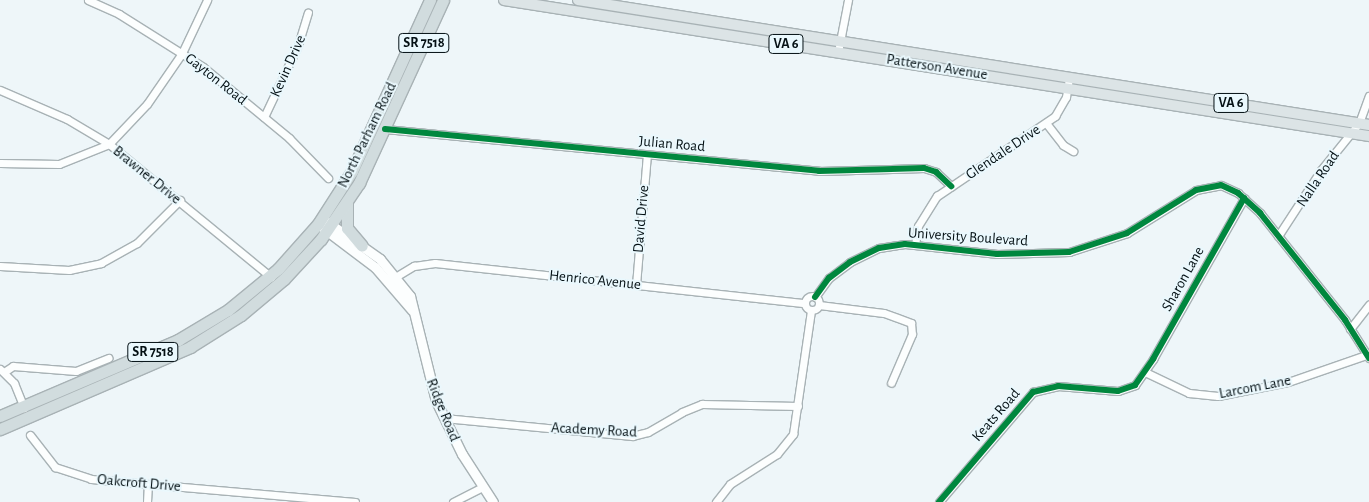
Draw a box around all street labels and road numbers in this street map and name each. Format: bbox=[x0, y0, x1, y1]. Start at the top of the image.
street label: Kevin Drive bbox=[266, 32, 310, 100]
road number: SR 7518 bbox=[398, 32, 450, 54]
road number: VA 6 bbox=[767, 33, 805, 56]
street label: Gayton Road bbox=[181, 49, 251, 109]
street label: Patterson Avenue bbox=[885, 50, 989, 84]
street label: North Parham Road bbox=[334, 79, 400, 191]
road number: VA 6 bbox=[1212, 92, 1250, 115]
street label: Glendale Drive bbox=[962, 120, 1044, 184]
street label: Julian Road bbox=[638, 132, 706, 156]
street label: Brawner Drive bbox=[109, 142, 185, 208]
street label: Nalla Road bbox=[1293, 148, 1343, 210]
street label: David Drive bbox=[629, 184, 653, 254]
street label: University Boulevard bbox=[907, 224, 1029, 250]
street label: Sharon Lane bbox=[1158, 243, 1208, 315]
street label: Henrico Avenue bbox=[548, 266, 642, 294]
road number: SR 7518 bbox=[127, 341, 179, 364]
street label: Larcom Lane bbox=[1217, 371, 1293, 403]
street label: Ridge Road bbox=[422, 376, 464, 444]
street label: Keats Road bbox=[968, 385, 1024, 445]
street label: Academy Road bbox=[551, 419, 637, 441]
street label: Oakcroft Drive bbox=[97, 470, 181, 496]

